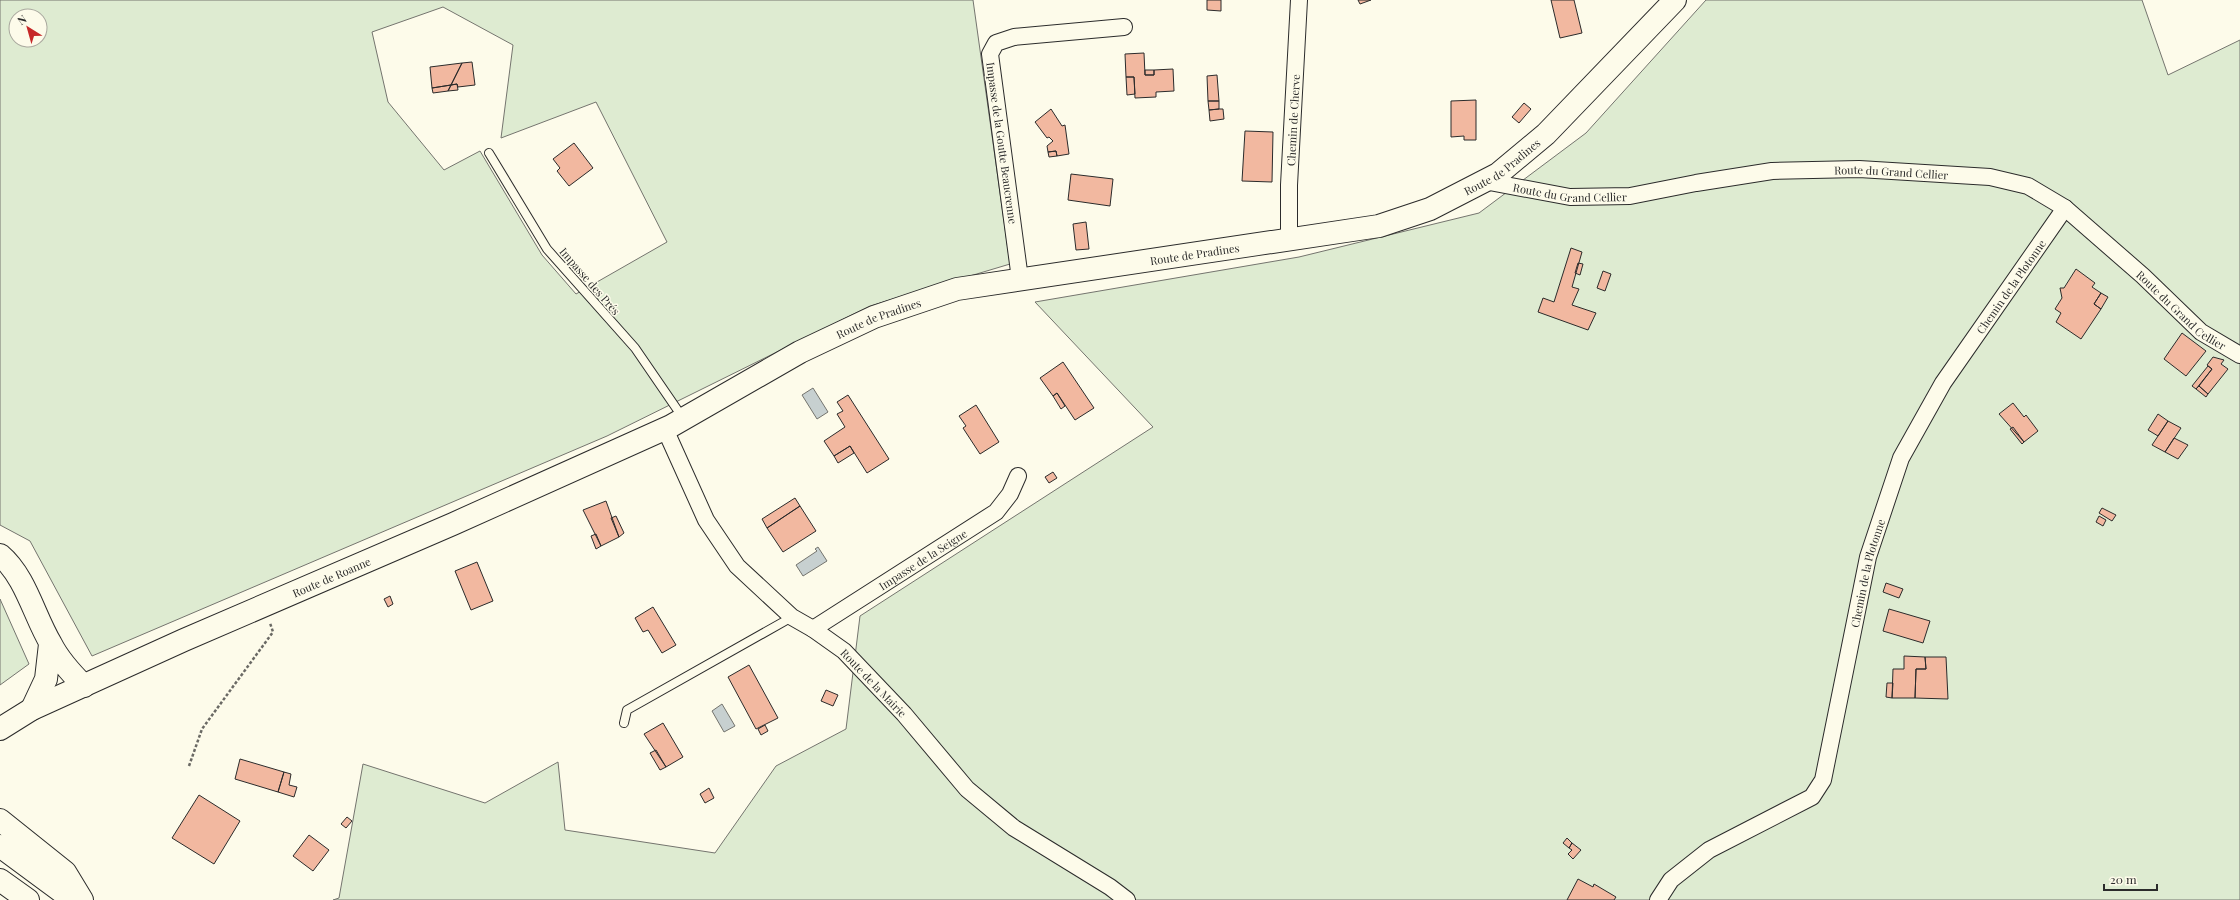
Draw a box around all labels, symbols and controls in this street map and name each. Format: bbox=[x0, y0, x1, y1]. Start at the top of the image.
north arrow bbox=[8, 8, 48, 48]
text: N bbox=[14, 11, 29, 28]
street label: Impasse de la Goutte Beaucrenne bbox=[983, 61, 1021, 225]
street label: Chemin de Cherve bbox=[1283, 73, 1303, 166]
street label: Route de Pradines bbox=[1461, 135, 1543, 198]
street label: Route du Grand Cellier bbox=[1834, 161, 1949, 182]
street label: Route du Grand Cellier bbox=[1512, 179, 1627, 205]
street label: Chemin de la Plotonne bbox=[1972, 236, 2049, 336]
street label: Route de Pradines bbox=[1149, 239, 1240, 268]
street label: Impasse des Prés bbox=[557, 244, 623, 318]
street label: Route du Grand Cellier bbox=[2134, 267, 2229, 353]
street label: Route de Pradines bbox=[834, 294, 923, 341]
street label: Chemin de la Plotonne bbox=[1846, 516, 1888, 629]
street label: Impasse de la Seigne bbox=[876, 525, 970, 593]
street label: Route de Roanne bbox=[290, 553, 373, 600]
street label: Route de la Mairie bbox=[838, 645, 911, 720]
scale bar bbox=[2104, 866, 2157, 892]
text: 20 m bbox=[2110, 871, 2137, 887]

